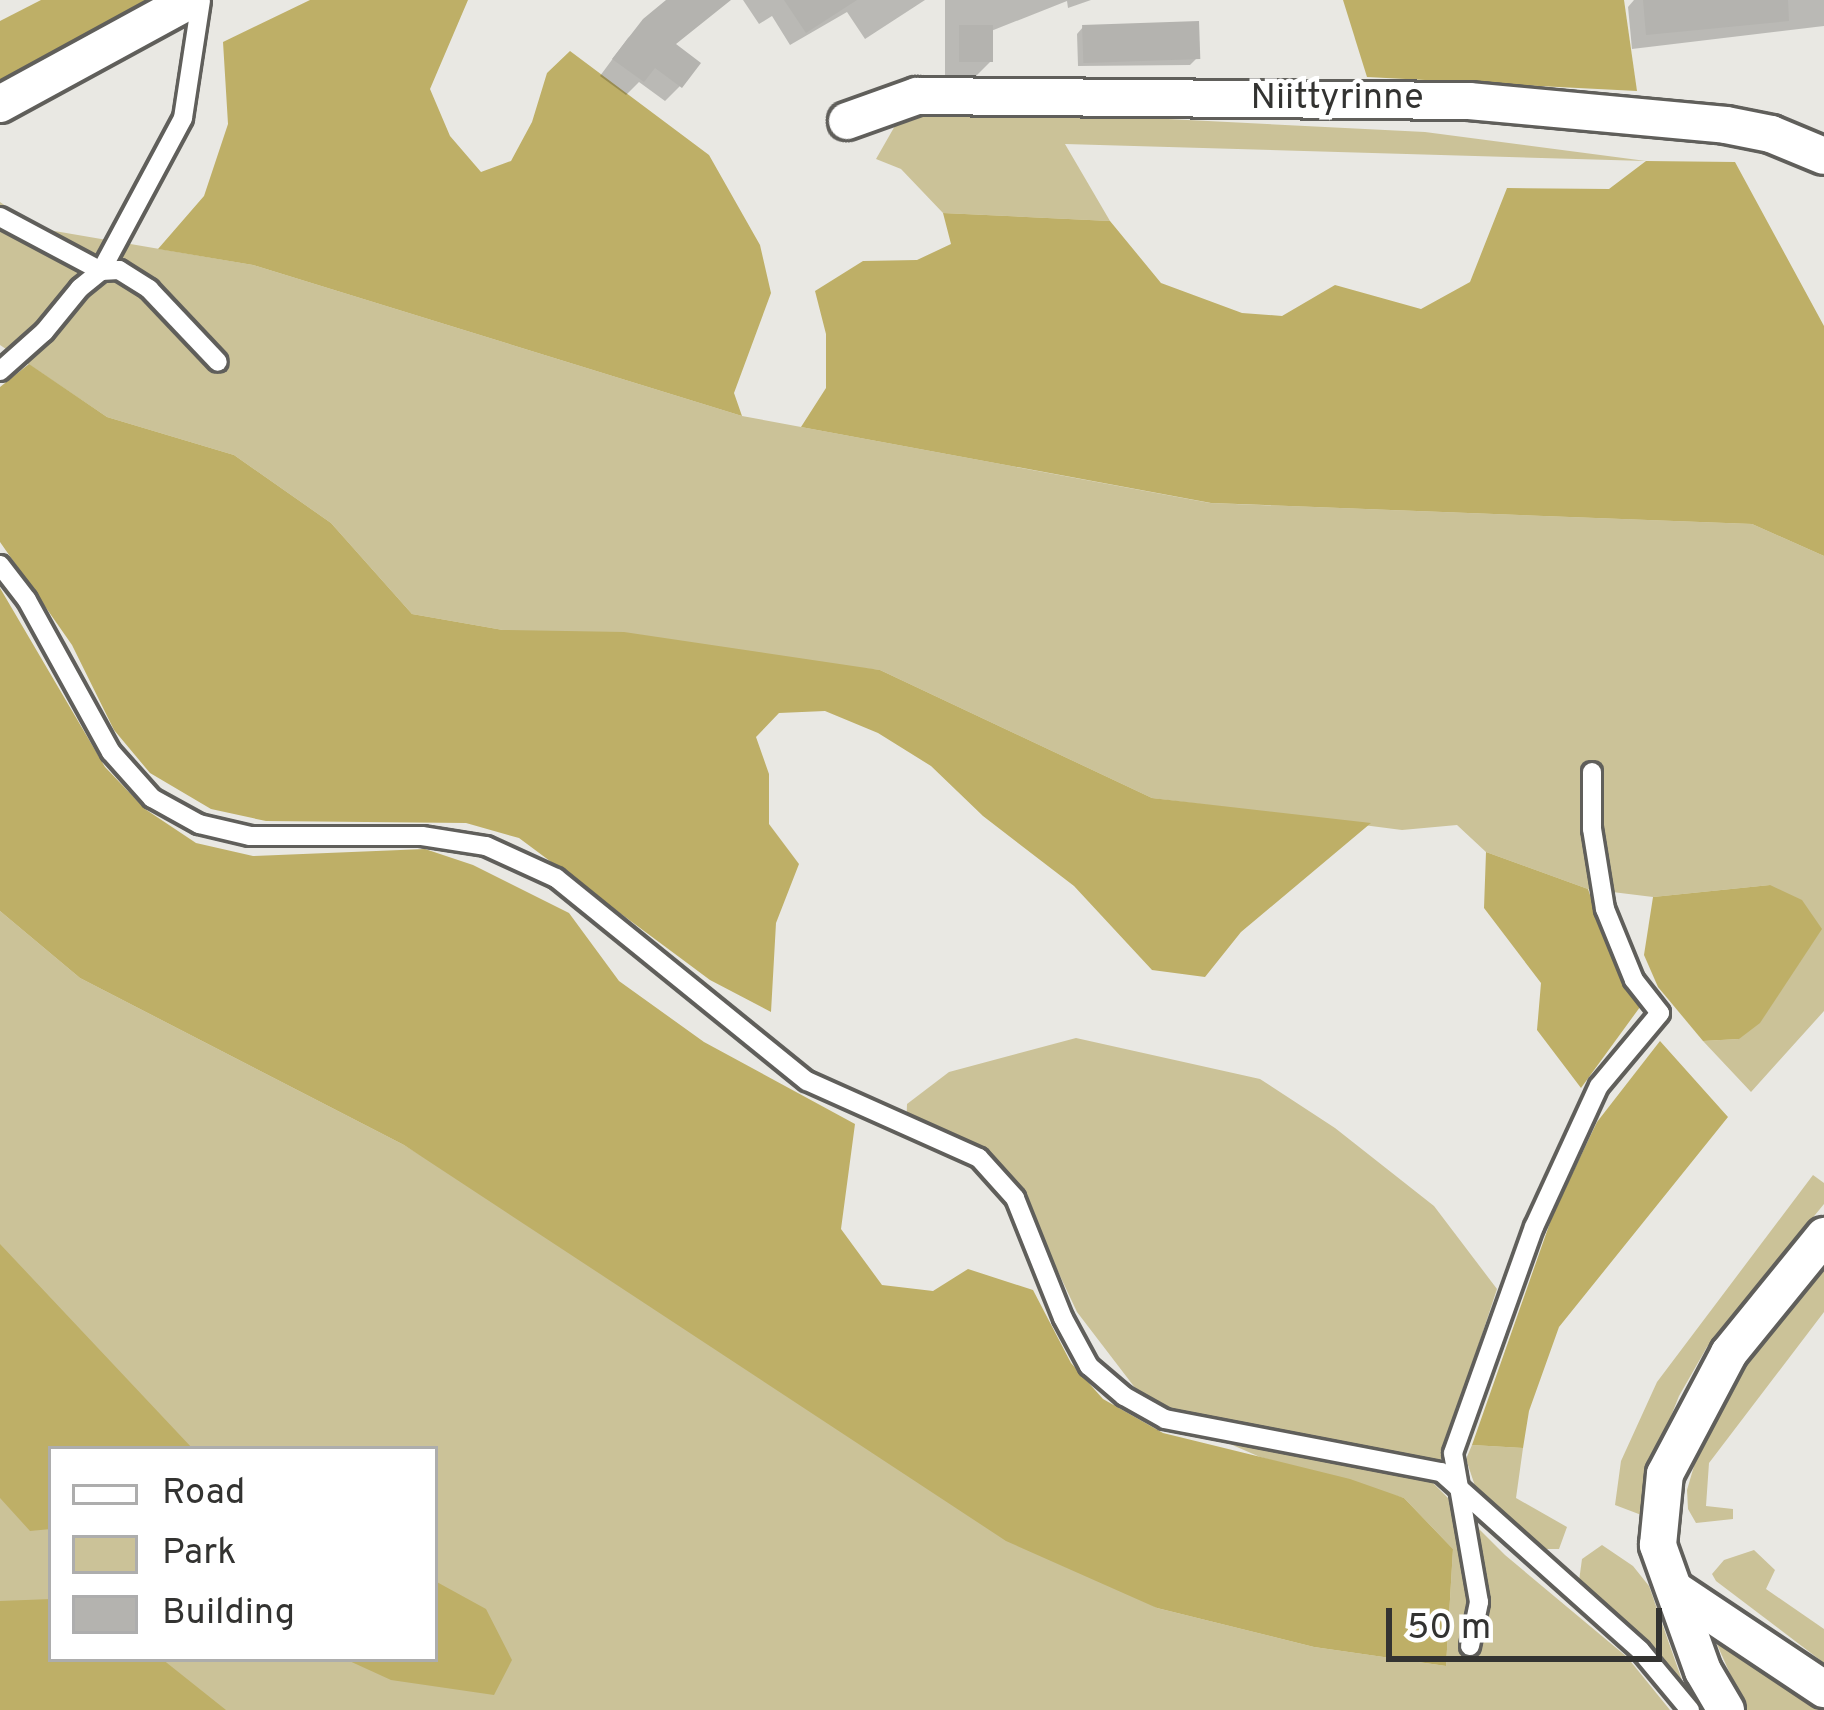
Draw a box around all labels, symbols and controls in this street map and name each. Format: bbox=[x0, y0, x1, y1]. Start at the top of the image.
street label: Niittyrinne bbox=[1250, 78, 1424, 122]
legend bbox=[48, 1446, 438, 1662]
text: Road bbox=[162, 1471, 245, 1517]
text: Park bbox=[162, 1531, 236, 1577]
scale bar bbox=[1392, 1584, 1668, 1658]
text: Building bbox=[162, 1591, 295, 1637]
text: 50 m bbox=[1407, 1606, 1491, 1652]

